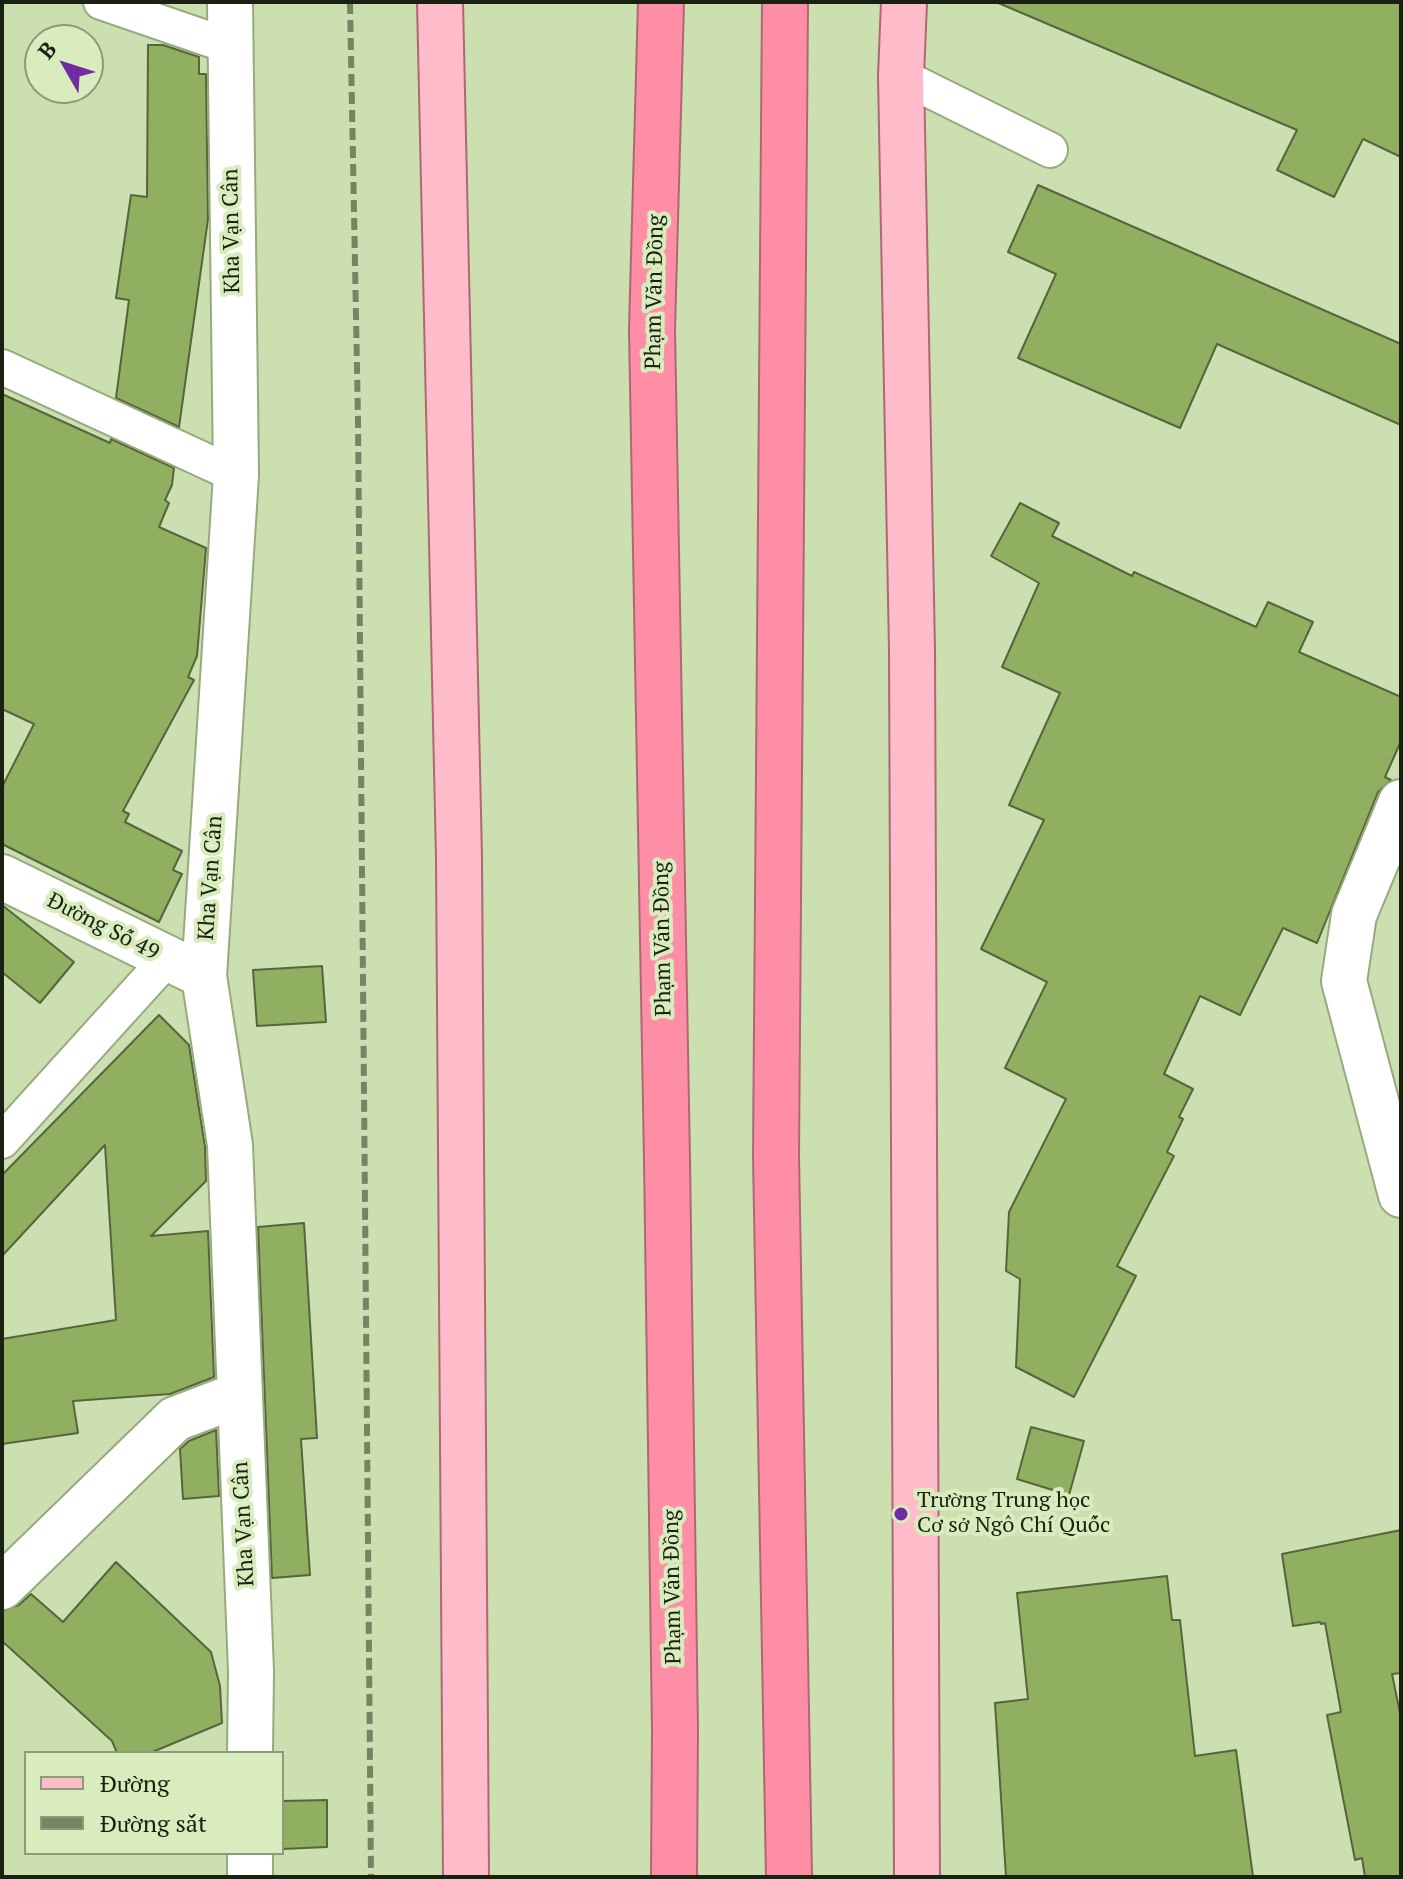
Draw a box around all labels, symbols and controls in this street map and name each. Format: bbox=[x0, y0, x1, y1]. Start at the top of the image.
north arrow bbox=[24, 24, 104, 104]
text: B bbox=[31, 35, 62, 65]
street label: Kha Vạn Cân bbox=[218, 168, 246, 294]
street label: Phạm Văn Đồng bbox=[640, 214, 670, 370]
street label: Kha Vạn Cân bbox=[193, 815, 229, 941]
street label: Phạm Văn Đồng bbox=[648, 861, 678, 1017]
street label: Đường Số 49 bbox=[43, 888, 163, 966]
street label: Kha Vạn Cân bbox=[228, 1461, 260, 1587]
place label: Trường Trung học Cơ sở Ngô Chí Quốc bbox=[917, 1488, 1110, 1540]
marker: Trường Trung học Cơ sở Ngô Chí Quốc bbox=[892, 1505, 910, 1523]
street label: Phạm Văn Đồng bbox=[658, 1509, 688, 1665]
legend bbox=[24, 1751, 284, 1855]
text: Đường bbox=[100, 1767, 170, 1799]
text: Đường sắt bbox=[100, 1807, 207, 1839]

